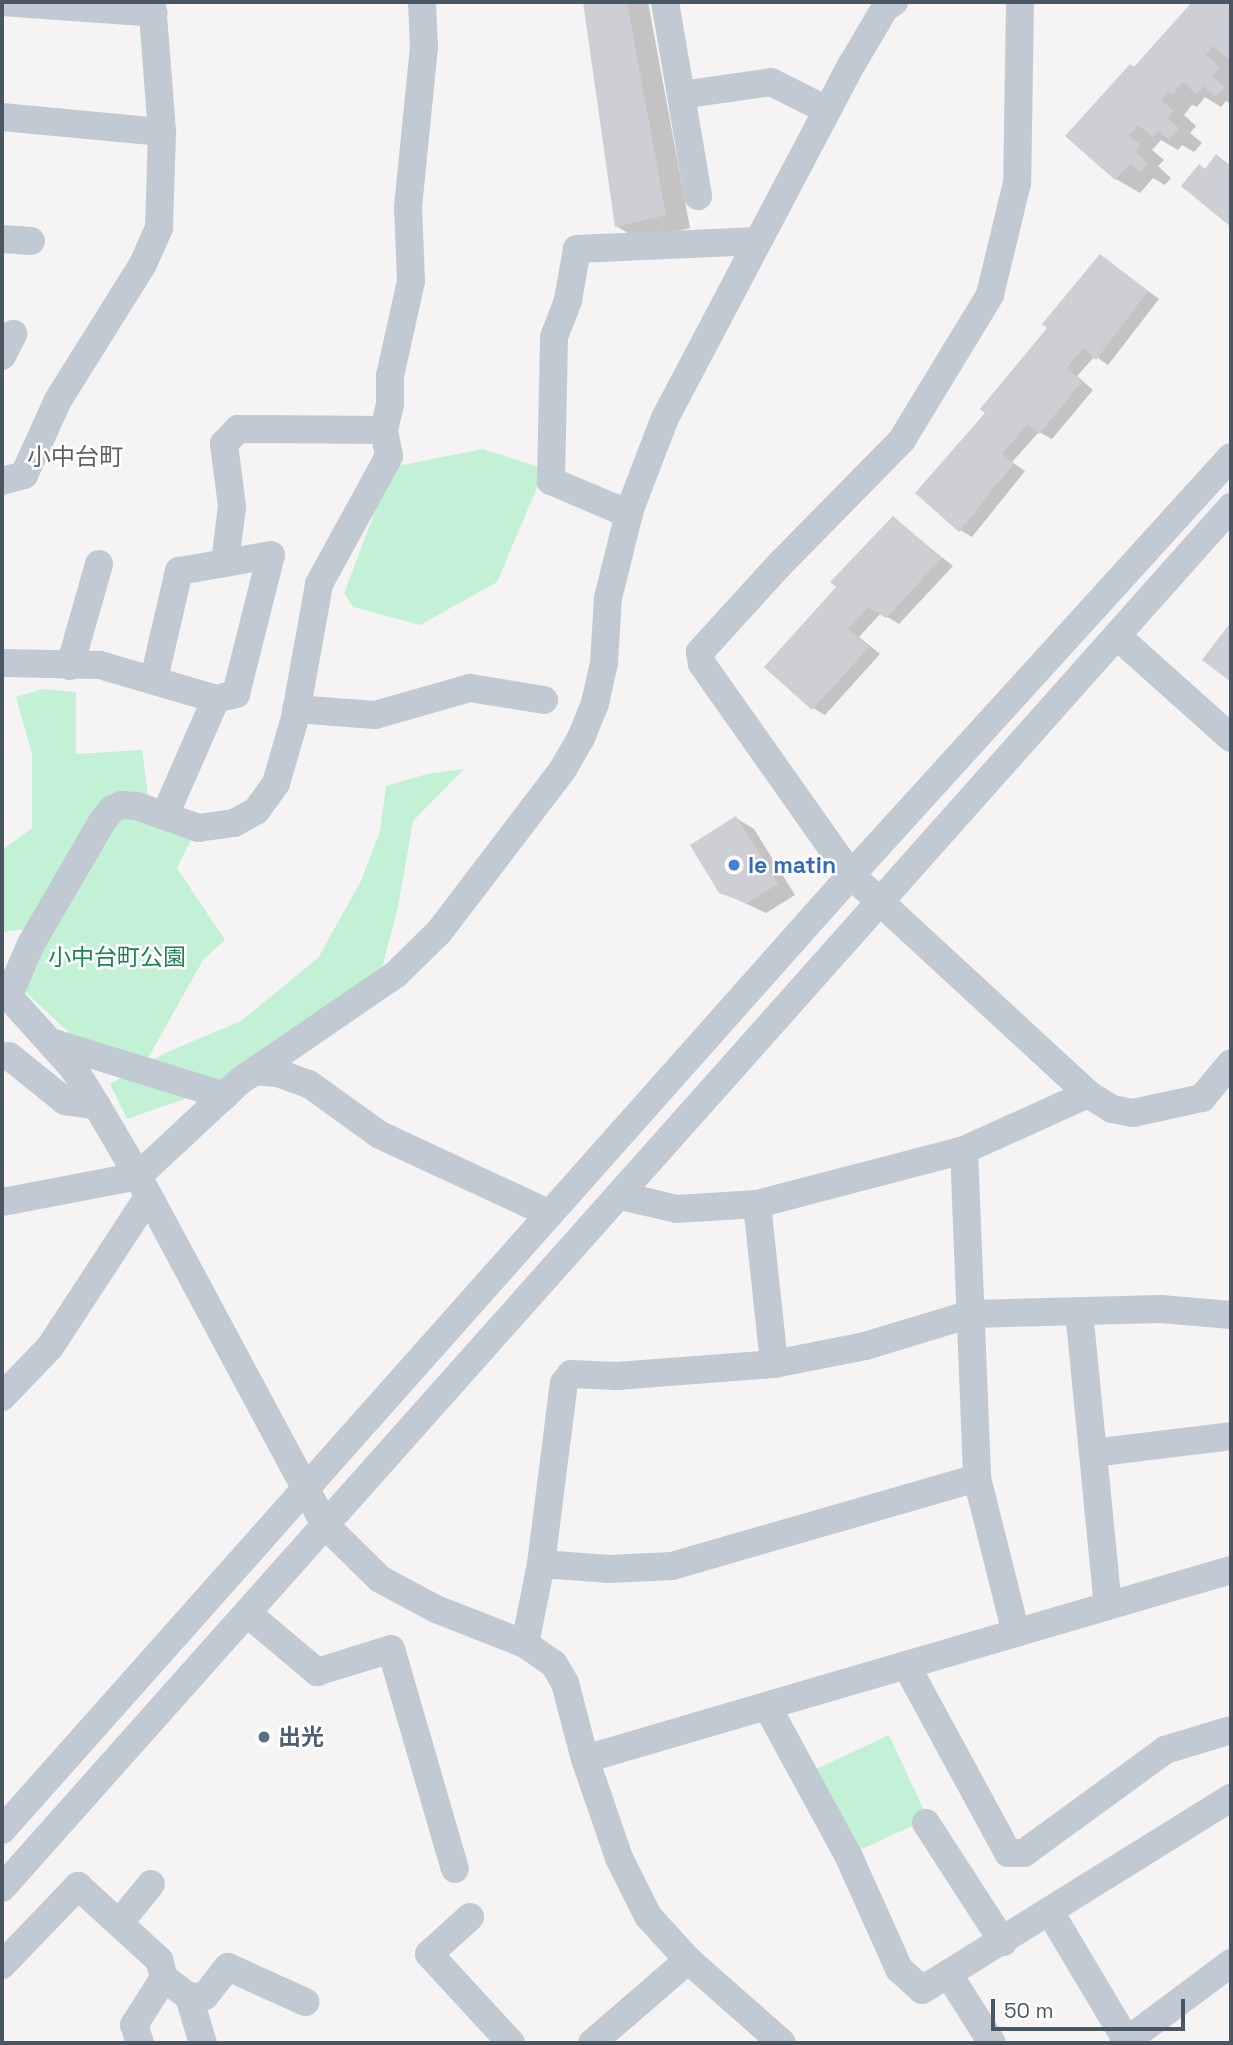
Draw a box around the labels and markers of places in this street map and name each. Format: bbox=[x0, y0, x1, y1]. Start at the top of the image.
place label: le matin bbox=[748, 851, 836, 879]
marker: le matin bbox=[726, 857, 742, 873]
place label: 出光 bbox=[278, 1723, 324, 1751]
marker: 出光 bbox=[256, 1729, 272, 1745]

